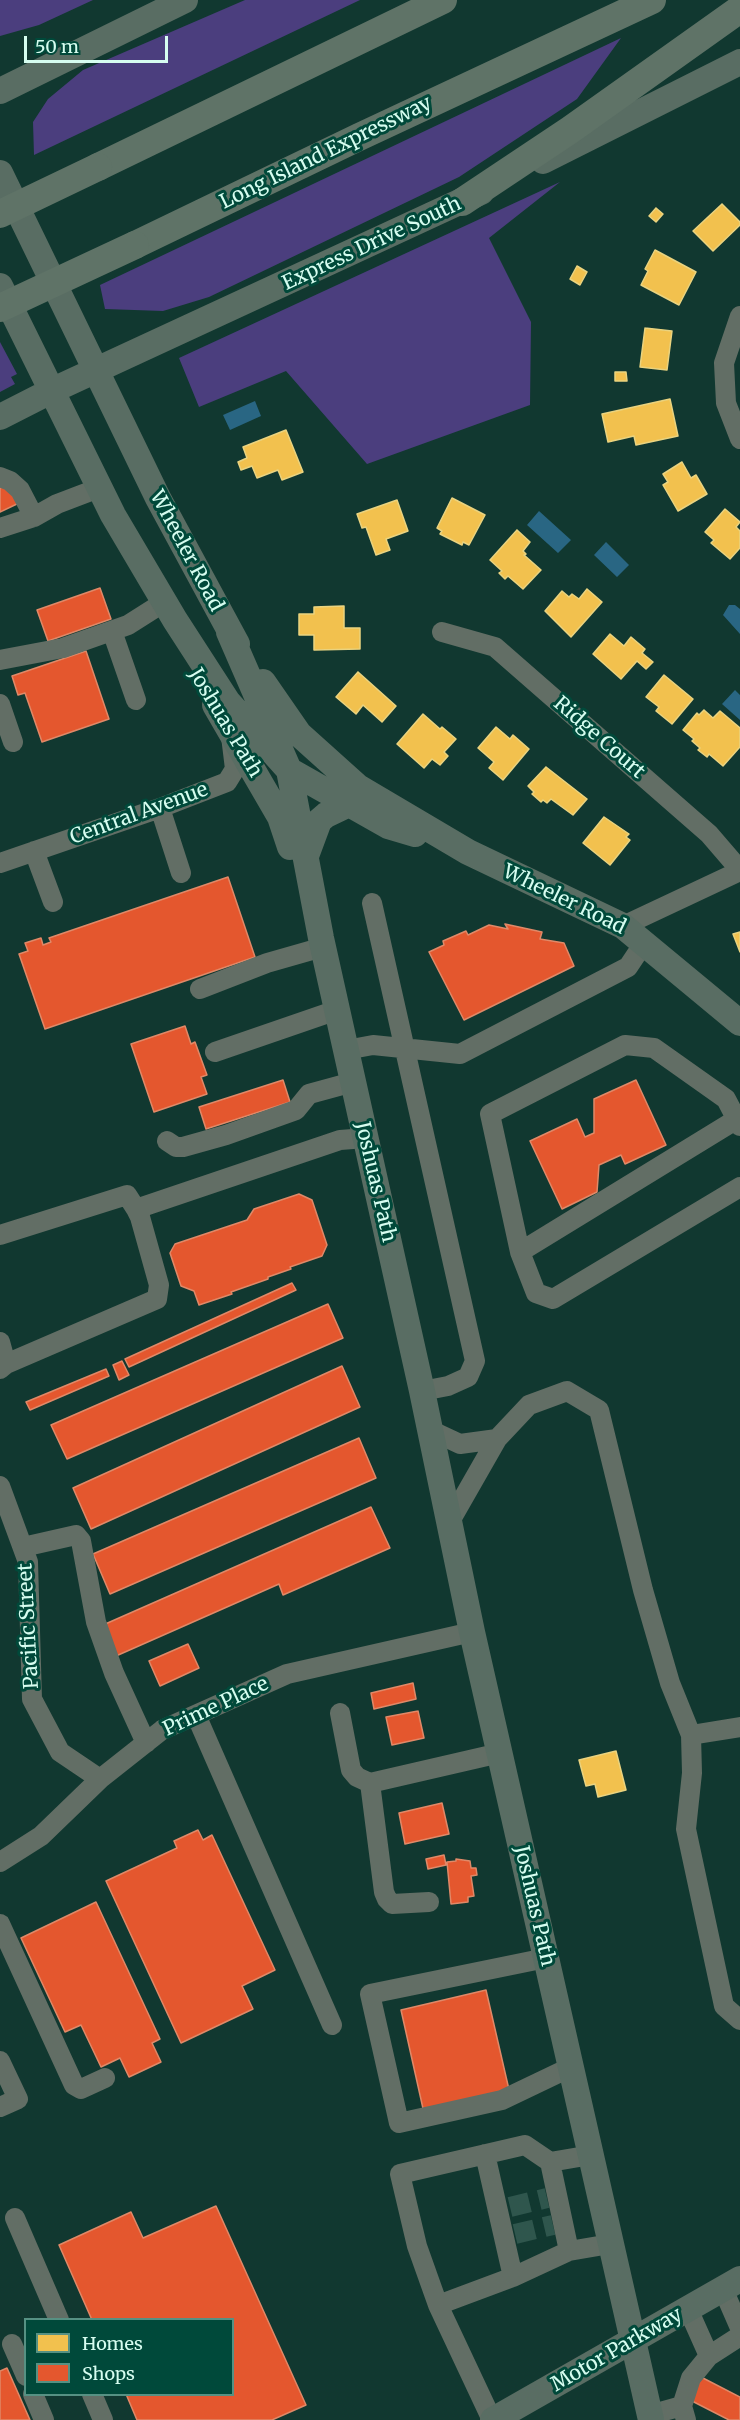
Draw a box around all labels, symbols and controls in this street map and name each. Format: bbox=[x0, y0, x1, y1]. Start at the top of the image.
scale bar bbox=[27, 24, 171, 62]
text: 50 m bbox=[35, 35, 79, 58]
street label: Long Island Expressway bbox=[216, 91, 436, 215]
street label: Express Drive South bbox=[279, 192, 465, 296]
street label: Wheeler Road bbox=[144, 486, 228, 616]
street label: Joshuas Path bbox=[183, 664, 267, 782]
street label: Ridge Court bbox=[548, 692, 650, 784]
street label: Central Avenue bbox=[67, 778, 211, 850]
street label: Wheeler Road bbox=[499, 860, 629, 940]
street label: Joshuas Path bbox=[350, 1120, 400, 1244]
street label: Pacific Street bbox=[14, 1562, 44, 1690]
street label: Prime Place bbox=[160, 1672, 272, 1742]
street label: Joshuas Path bbox=[509, 1844, 559, 1968]
street label: Motor Parkway bbox=[547, 2303, 687, 2397]
legend bbox=[24, 2318, 234, 2396]
text: Homes bbox=[82, 2332, 143, 2355]
text: Shops bbox=[82, 2362, 135, 2385]

